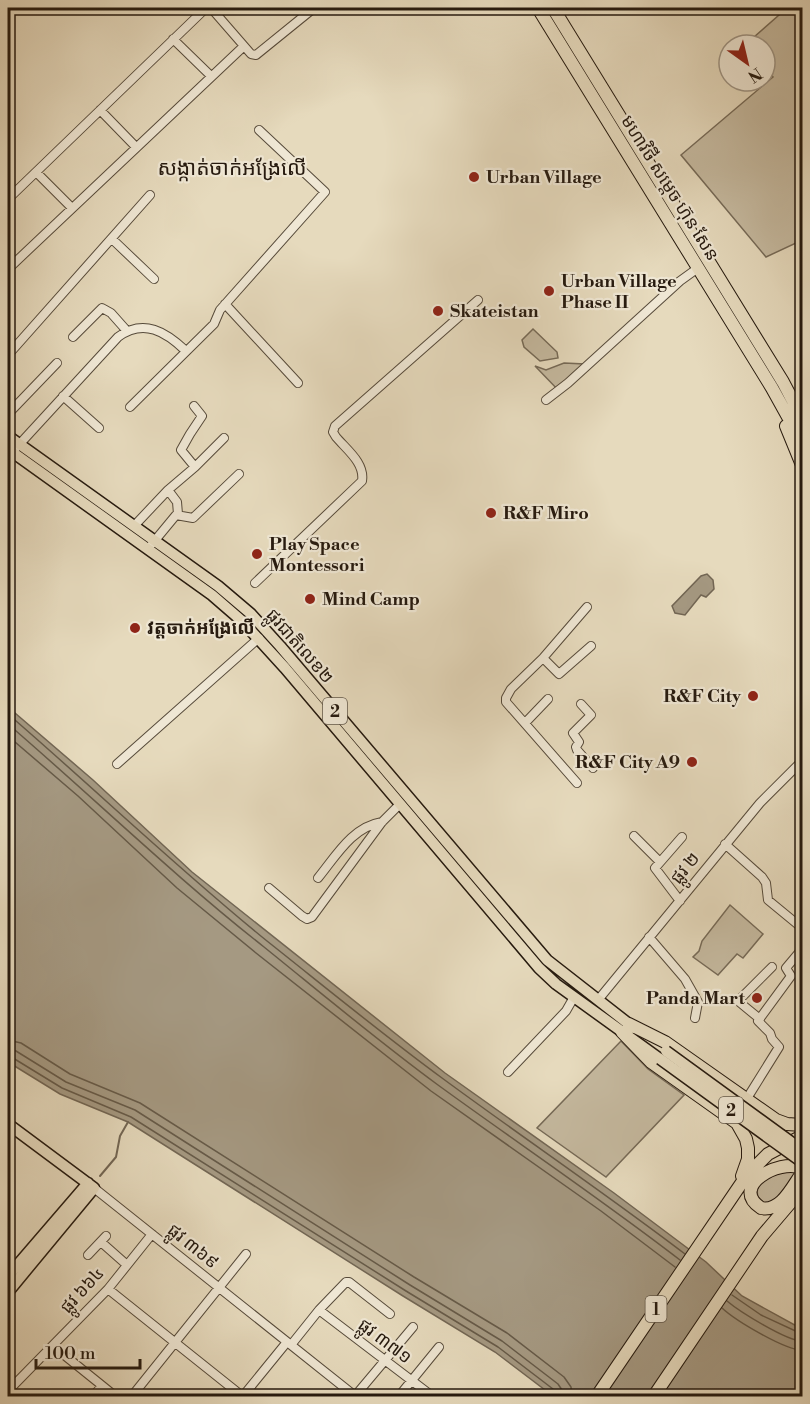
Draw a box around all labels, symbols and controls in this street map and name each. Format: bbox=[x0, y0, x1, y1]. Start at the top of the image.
north arrow bbox=[717, 33, 777, 93]
text: N bbox=[744, 63, 766, 87]
street label: មហាវិថី សម្តេច ហ៊ុន សែន bbox=[615, 111, 724, 266]
district label: សង្កាត់ចាក់អង្រែលើ bbox=[157, 156, 307, 182]
place label: Urban Village bbox=[486, 166, 602, 189]
marker: Urban Village bbox=[467, 170, 481, 184]
place label: Urban Village Phase II bbox=[561, 270, 677, 314]
marker: Urban Village Phase II bbox=[542, 284, 556, 298]
place label: Skateistan bbox=[450, 300, 539, 323]
marker: Skateistan bbox=[431, 304, 445, 318]
place label: R&F Miro bbox=[503, 502, 589, 525]
marker: R&F Miro bbox=[484, 506, 498, 520]
place label: Play Space Montessori bbox=[269, 533, 365, 577]
marker: Play Space Montessori bbox=[250, 547, 264, 561]
place label: Mind Camp bbox=[322, 588, 420, 611]
marker: Mind Camp bbox=[303, 592, 317, 606]
street label: ផ្លូវជាតិលេខ២ bbox=[257, 604, 339, 692]
place label: វត្តចាក់អង្រែលើ bbox=[147, 617, 255, 640]
marker: វត្តចាក់អង្រែលើ bbox=[128, 621, 142, 635]
place label: R&F City bbox=[663, 685, 742, 708]
marker: R&F City bbox=[746, 689, 760, 703]
road number: 2 bbox=[323, 698, 347, 724]
place label: R&F City A9 bbox=[575, 751, 680, 774]
marker: R&F City A9 bbox=[685, 755, 699, 769]
street label: ផ្លូវ ២ bbox=[666, 848, 709, 892]
place label: Panda Mart bbox=[646, 987, 746, 1010]
marker: Panda Mart bbox=[750, 991, 764, 1005]
road number: 2 bbox=[719, 1097, 743, 1123]
street label: ផ្លូវ ៣៦៩ bbox=[160, 1219, 223, 1277]
street label: ផ្លូវ ៦៦៤ bbox=[55, 1262, 113, 1321]
road number: 1 bbox=[646, 1296, 666, 1322]
street label: ផ្លូវ ៣៧១ bbox=[350, 1314, 416, 1373]
scale bar bbox=[36, 1332, 140, 1370]
text: 100 m bbox=[45, 1342, 96, 1365]

